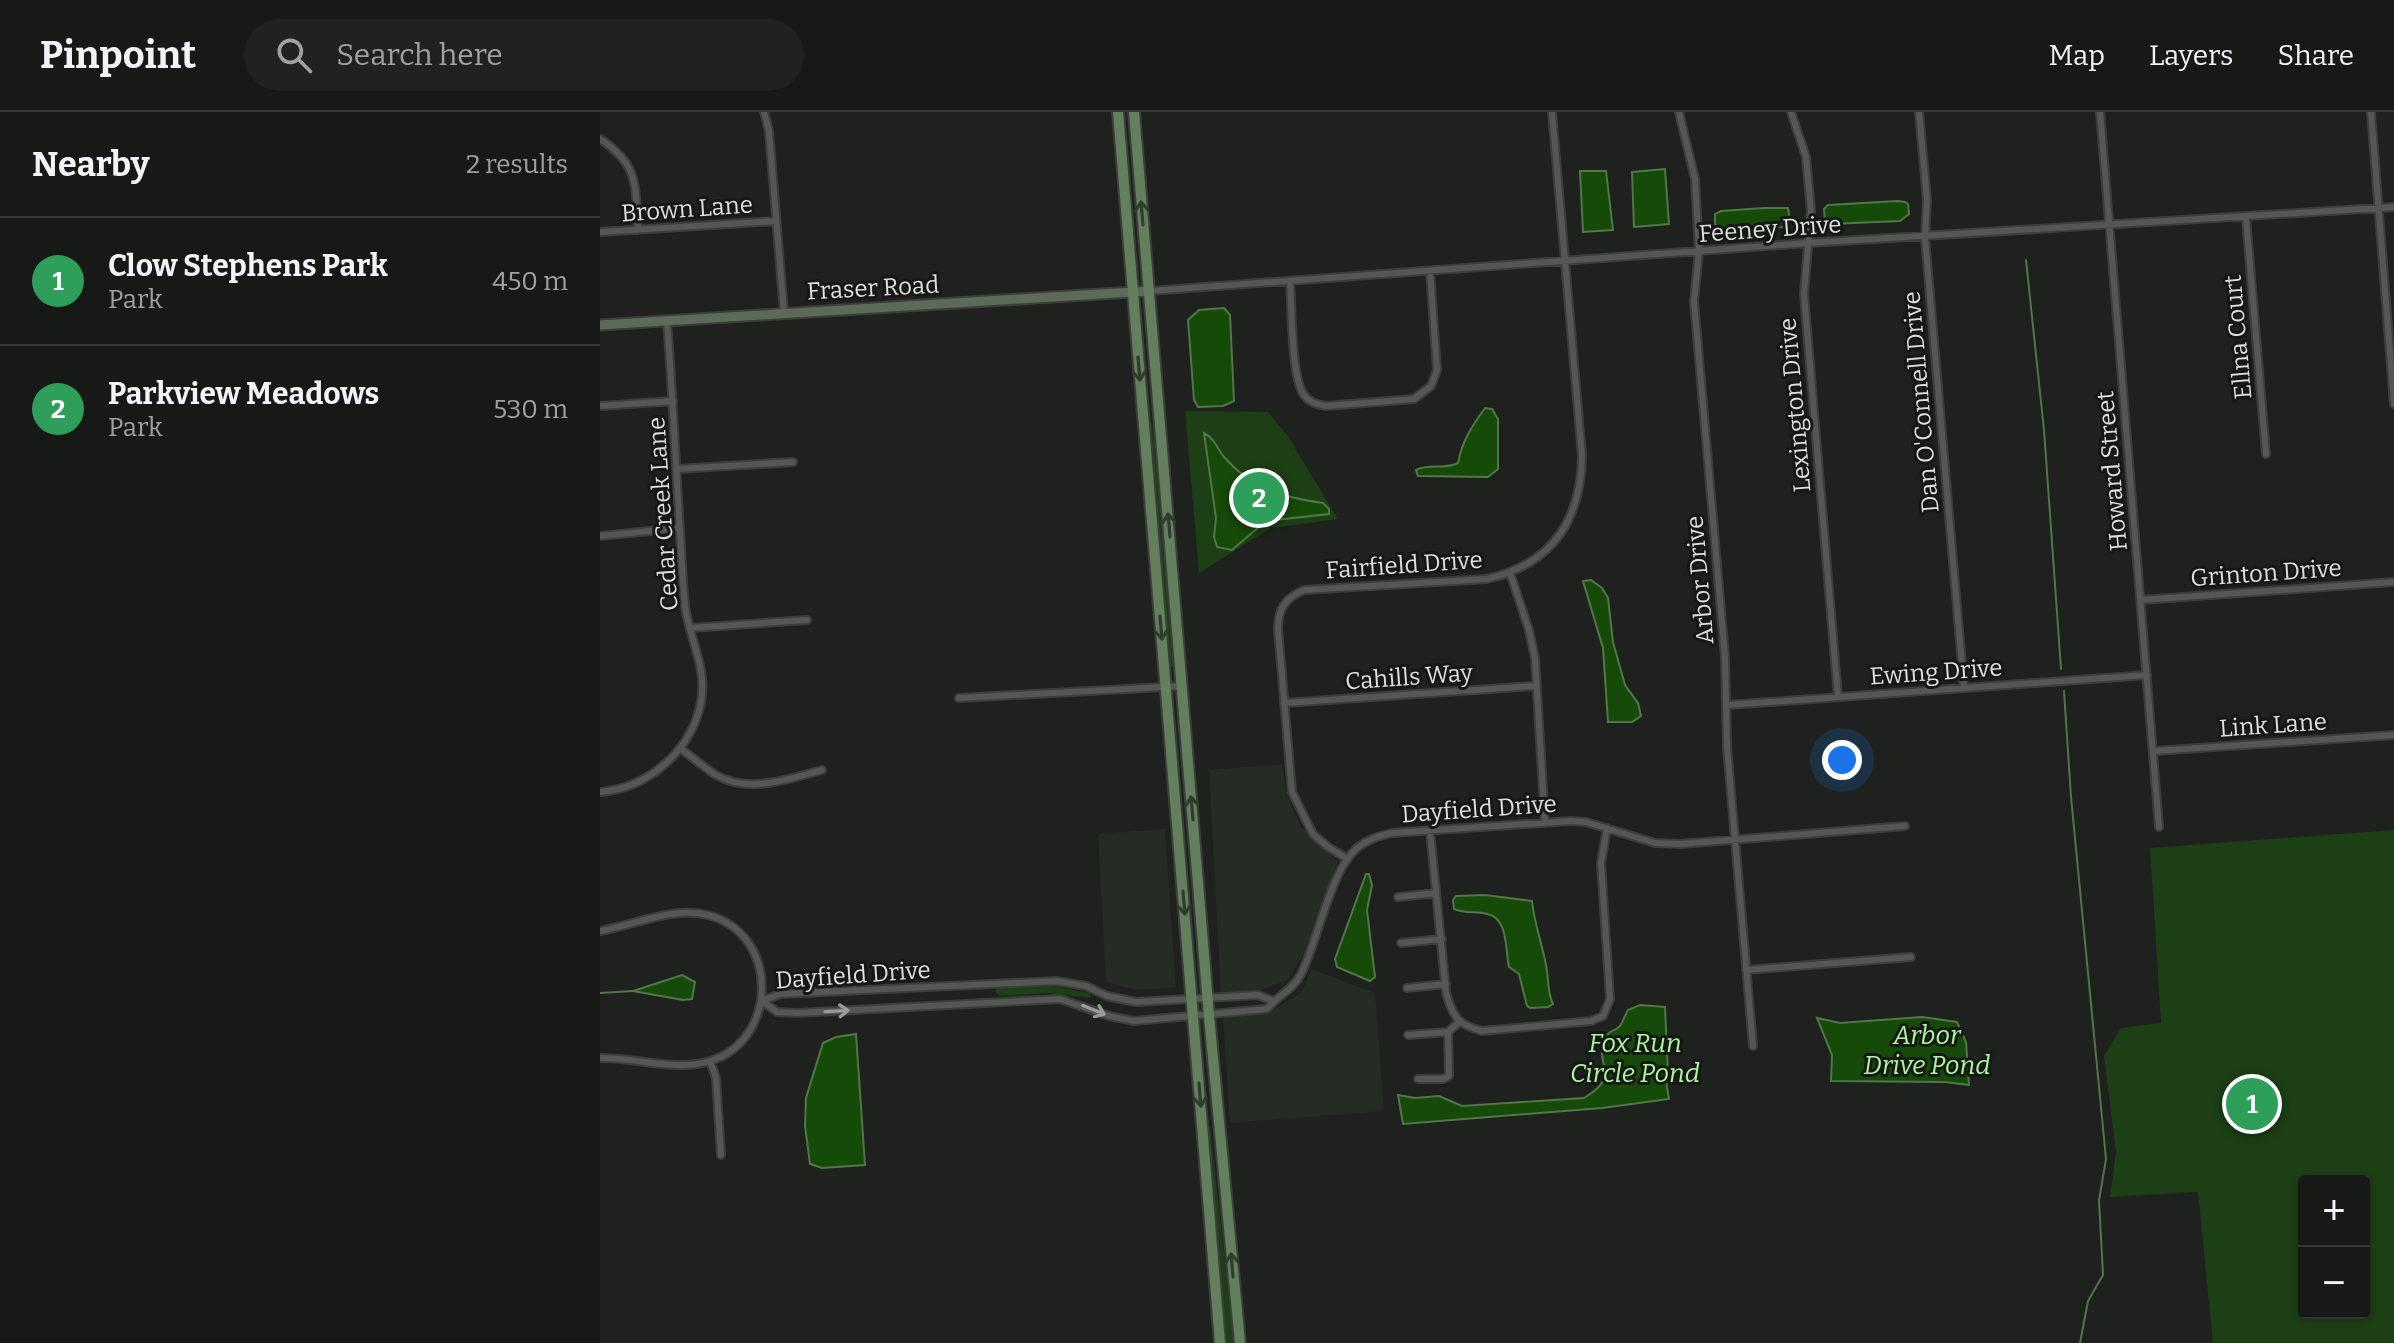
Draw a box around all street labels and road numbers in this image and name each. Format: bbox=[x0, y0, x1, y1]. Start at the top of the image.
street label: Brown Lane bbox=[620, 190, 754, 228]
street label: Feeney Drive bbox=[1698, 210, 1842, 248]
street label: Fraser Road bbox=[806, 271, 940, 305]
street label: Ellna Court bbox=[2219, 273, 2257, 400]
street label: Dan O'Connell Drive bbox=[1897, 290, 1945, 514]
street label: Lexington Drive bbox=[1773, 317, 1817, 493]
street label: Howard Street bbox=[2091, 389, 2133, 552]
street label: Cedar Creek Lane bbox=[642, 416, 684, 612]
street label: Arbor Drive bbox=[1680, 515, 1720, 645]
street label: Fairfield Drive bbox=[1325, 546, 1483, 584]
street label: Grinton Drive bbox=[2189, 554, 2343, 592]
street label: Ewing Drive bbox=[1869, 653, 2003, 691]
street label: Cahills Way bbox=[1344, 659, 1474, 695]
street label: Link Lane bbox=[2218, 707, 2328, 743]
street label: Dayfield Drive bbox=[1400, 790, 1558, 828]
street label: Dayfield Drive bbox=[774, 956, 932, 994]

